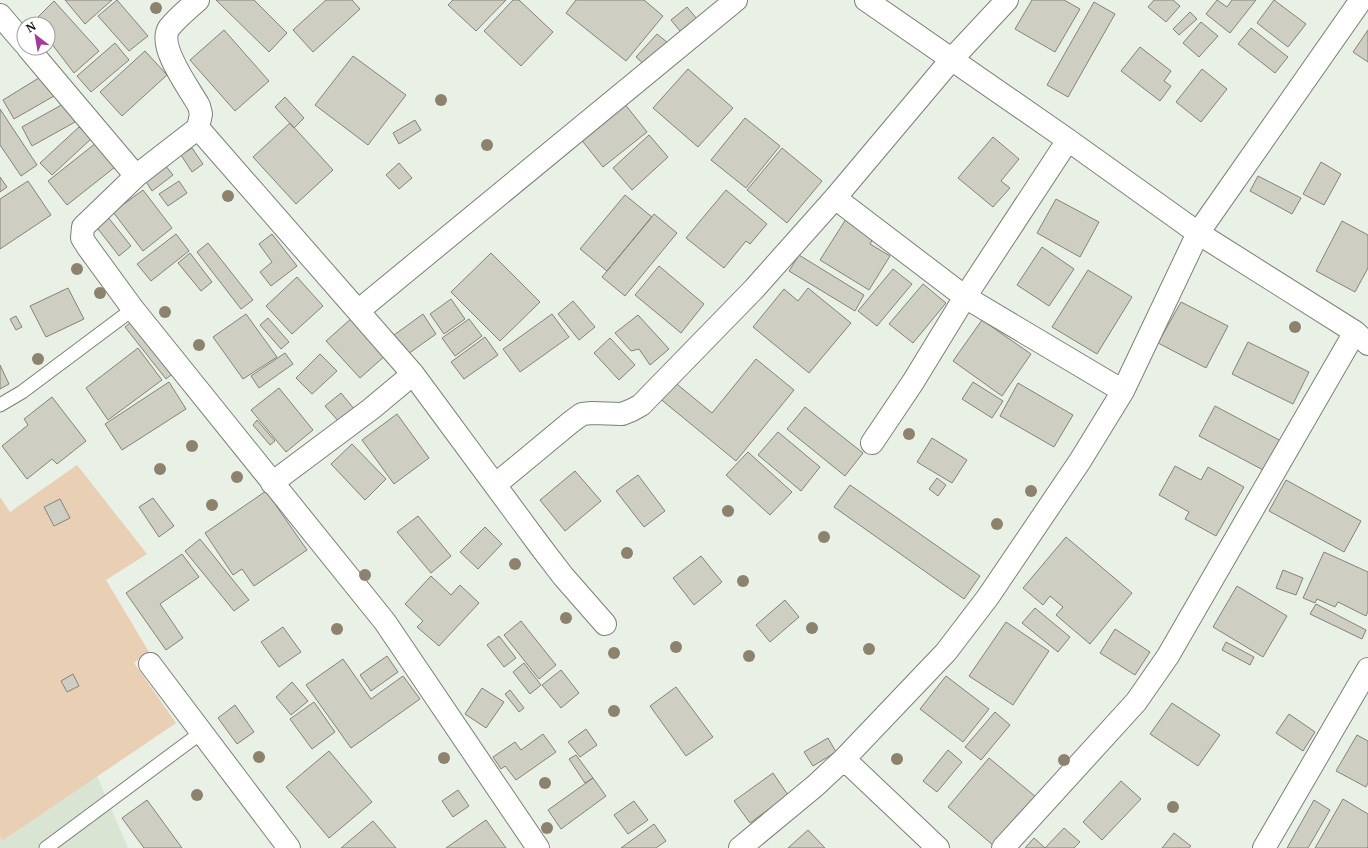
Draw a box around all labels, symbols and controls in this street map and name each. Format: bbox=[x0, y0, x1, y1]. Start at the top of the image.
north arrow bbox=[16, 16, 56, 56]
text: N bbox=[24, 19, 38, 36]

